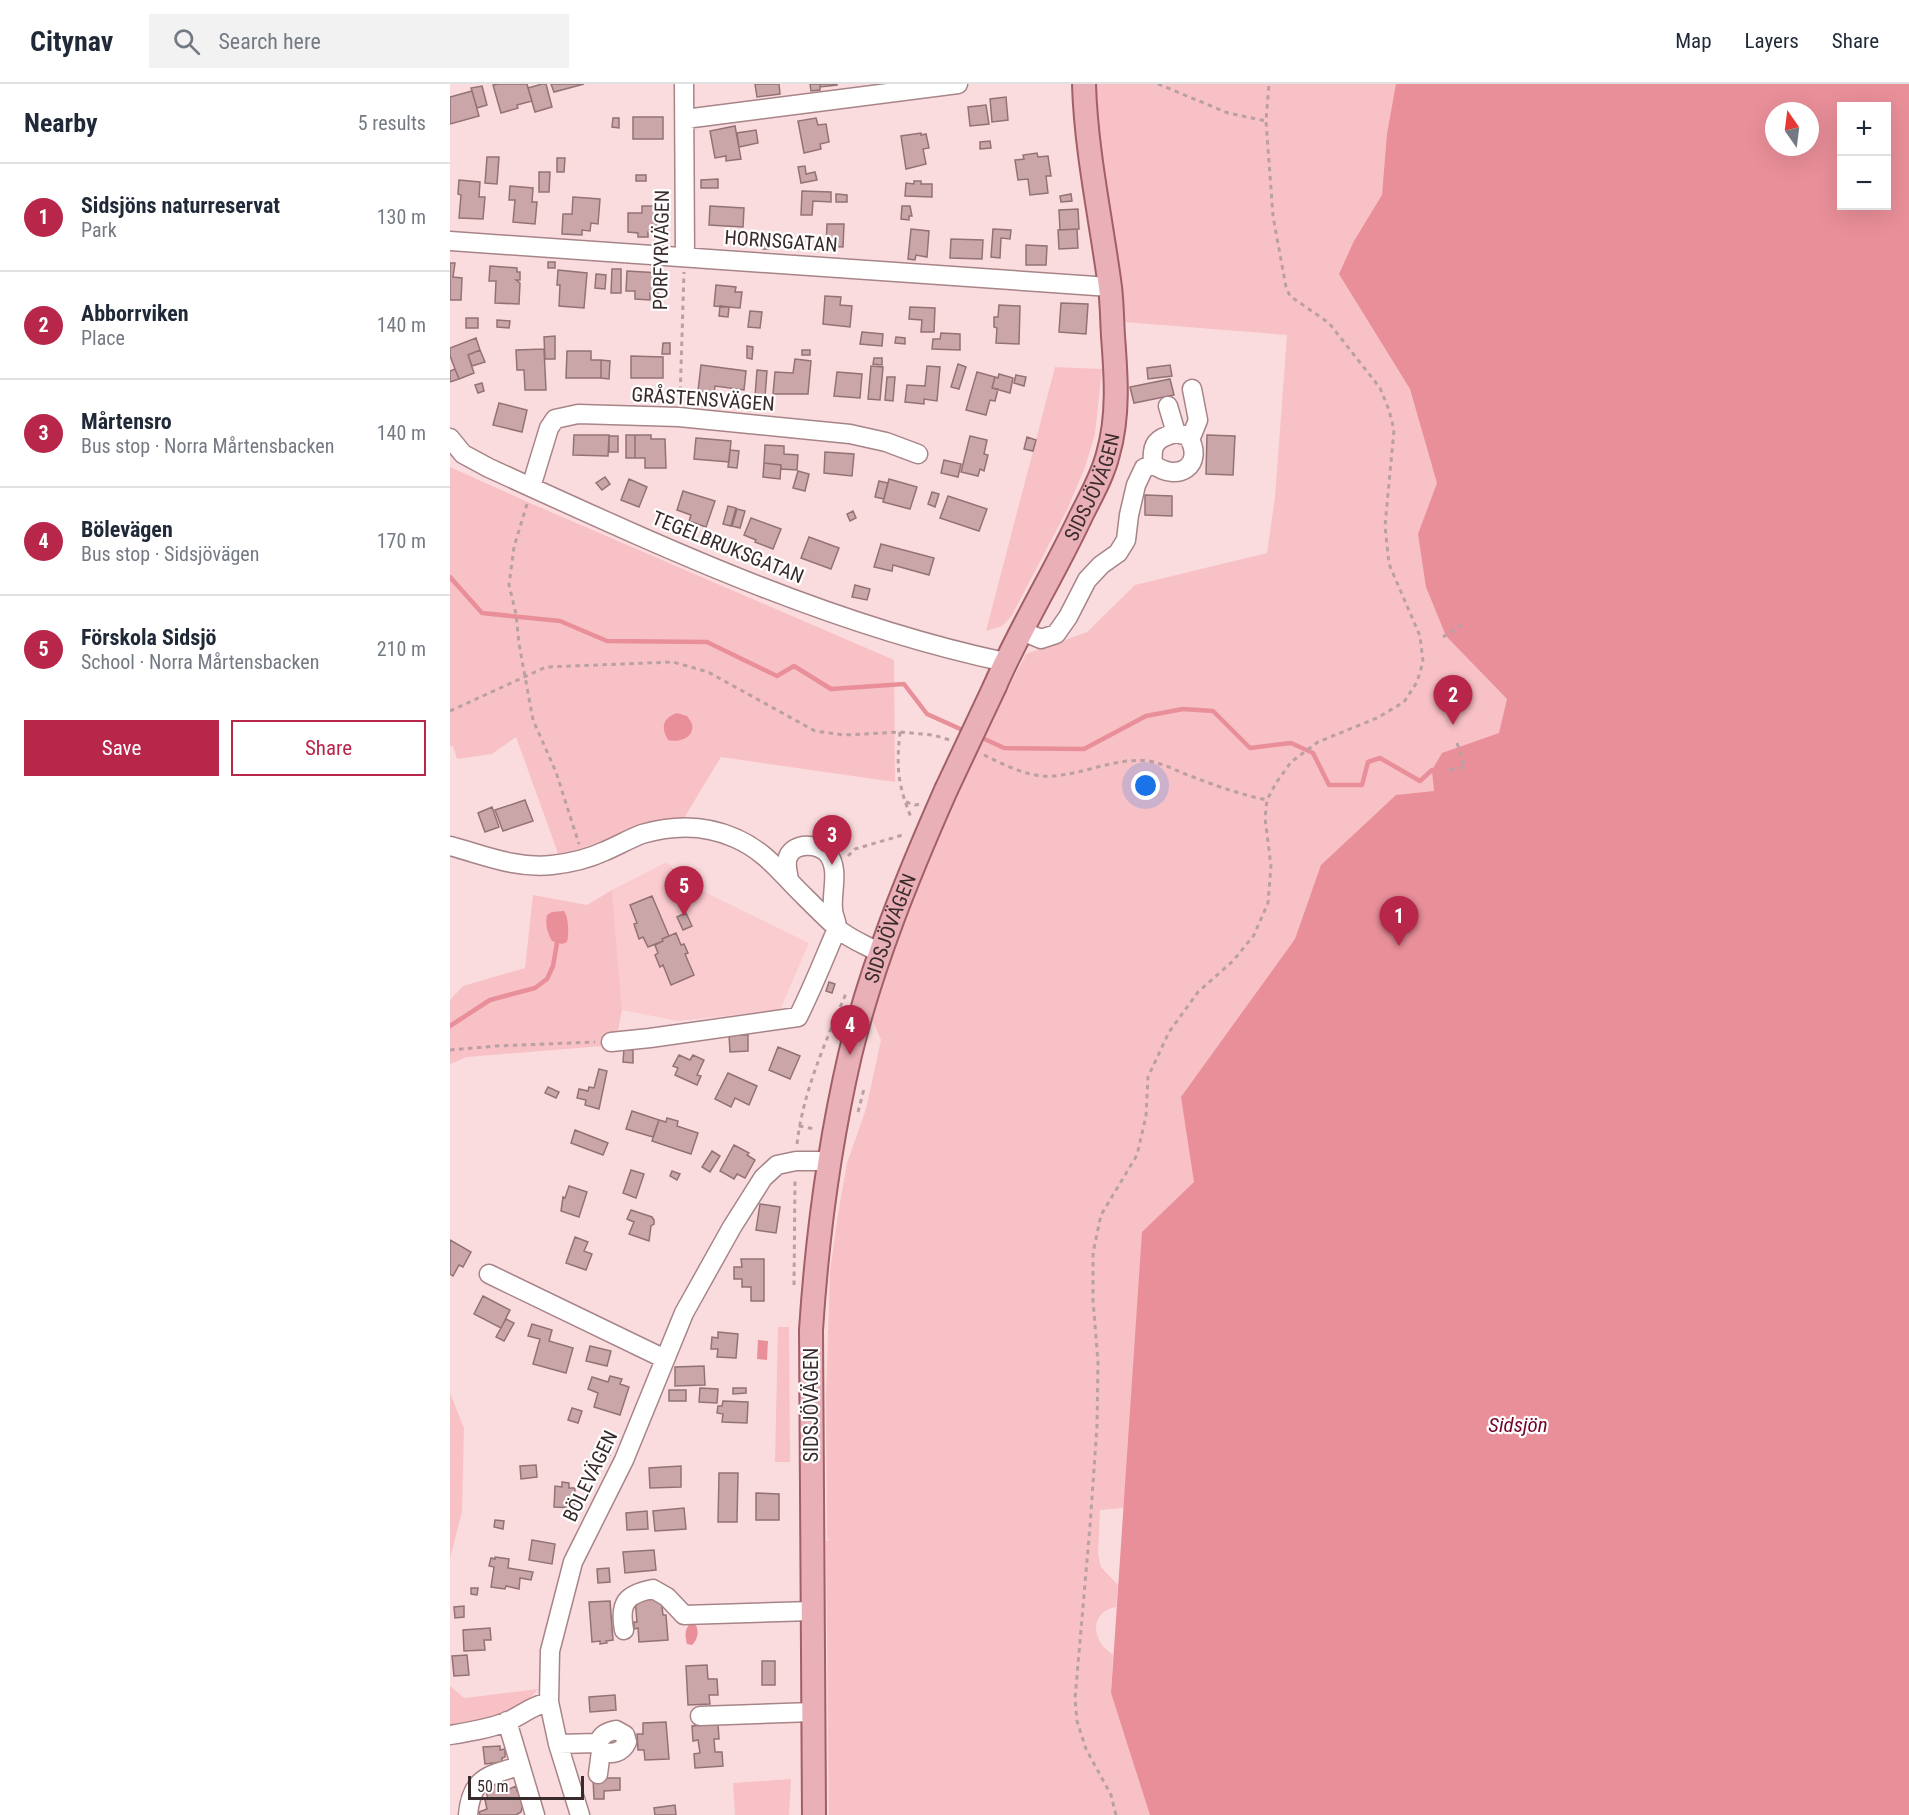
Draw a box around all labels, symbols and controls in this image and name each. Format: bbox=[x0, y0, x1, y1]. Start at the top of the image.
search box bbox=[149, 14, 569, 68]
text: Citynav bbox=[30, 25, 113, 58]
icon: search bbox=[170, 25, 203, 58]
text: Search here bbox=[218, 29, 321, 54]
text: Map bbox=[1675, 29, 1712, 53]
text: Layers bbox=[1745, 29, 1799, 53]
text: Share bbox=[1832, 29, 1879, 53]
north arrow bbox=[1765, 102, 1819, 156]
map controls bbox=[1837, 102, 1891, 210]
button: + bbox=[1837, 102, 1891, 156]
text: Nearby bbox=[24, 108, 98, 138]
text: 5 results bbox=[358, 111, 426, 135]
button: − bbox=[1837, 156, 1891, 210]
street label: PORFYRVÄGEN bbox=[648, 190, 674, 310]
text: Sidsjöns naturreservat bbox=[81, 193, 280, 218]
text: 1 bbox=[38, 205, 49, 229]
text: 130 m bbox=[377, 205, 426, 229]
text: Park bbox=[81, 218, 117, 242]
street label: HORNSGATAN bbox=[724, 225, 838, 257]
text: Abborrviken bbox=[81, 301, 189, 326]
text: 2 bbox=[38, 313, 49, 337]
text: 140 m bbox=[377, 313, 426, 337]
text: Place bbox=[81, 326, 125, 350]
street label: GRÅSTENSVÄGEN bbox=[631, 382, 775, 416]
text: Mårtensro bbox=[81, 409, 172, 434]
text: 3 bbox=[38, 421, 49, 445]
text: 140 m bbox=[377, 421, 426, 445]
street label: SIDSJÖVÄGEN bbox=[1059, 431, 1124, 545]
text: Bus stop · Norra Mårtensbacken bbox=[81, 434, 334, 458]
street label: TEGELBRUKSGATAN bbox=[649, 506, 807, 588]
text: Bölevägen bbox=[81, 517, 173, 542]
text: 4 bbox=[38, 529, 49, 553]
text: 170 m bbox=[377, 529, 426, 553]
text: Bus stop · Sidsjövägen bbox=[81, 542, 259, 566]
text: Förskola Sidsjö bbox=[81, 625, 217, 650]
text: 5 bbox=[38, 637, 49, 661]
text: 210 m bbox=[377, 637, 426, 661]
text: School · Norra Mårtensbacken bbox=[81, 650, 319, 674]
pin: 2 bbox=[1434, 676, 1472, 725]
button: Save bbox=[24, 720, 219, 776]
button: Share bbox=[231, 720, 426, 776]
your location bbox=[1131, 771, 1160, 800]
pin: 3 bbox=[812, 816, 851, 865]
pin: 5 bbox=[664, 866, 704, 916]
street label: SIDSJÖVÄGEN bbox=[859, 870, 921, 986]
pin: 1 bbox=[1380, 896, 1418, 946]
pin: 4 bbox=[830, 1006, 870, 1055]
street label: SIDSJÖVÄGEN bbox=[799, 1348, 823, 1462]
water label: Sidsjön bbox=[1488, 1413, 1548, 1437]
street label: BÖLEVÄGEN bbox=[558, 1426, 622, 1526]
scale bar bbox=[468, 1773, 584, 1800]
text: 50 m bbox=[477, 1777, 509, 1796]

